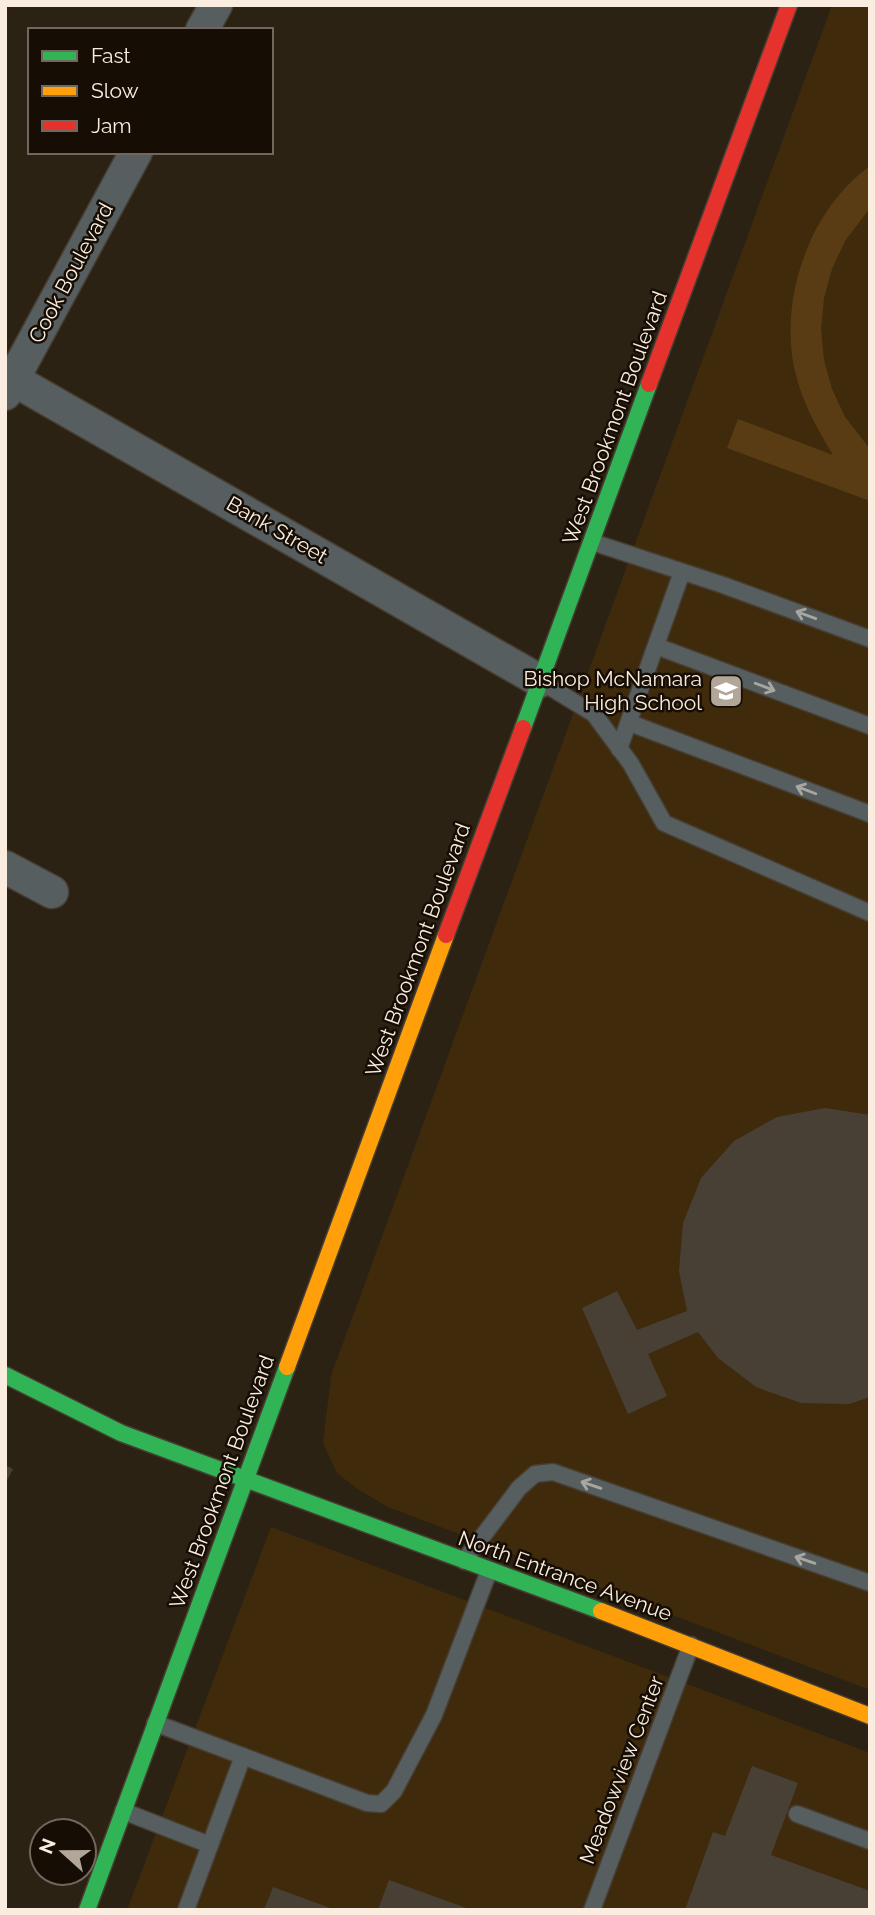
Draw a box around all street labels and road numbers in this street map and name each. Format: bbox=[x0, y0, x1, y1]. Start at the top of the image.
street label: Cook Boulevard bbox=[23, 198, 118, 347]
street label: West Brookmont Boulevard bbox=[557, 288, 672, 548]
street label: Bank Street bbox=[222, 491, 332, 568]
street label: West Brookmont Boulevard bbox=[360, 820, 475, 1080]
street label: West Brookmont Boulevard bbox=[164, 1352, 279, 1612]
street label: North Entrance Avenue bbox=[455, 1525, 675, 1626]
street label: Meadowview Center bbox=[574, 1672, 669, 1867]

